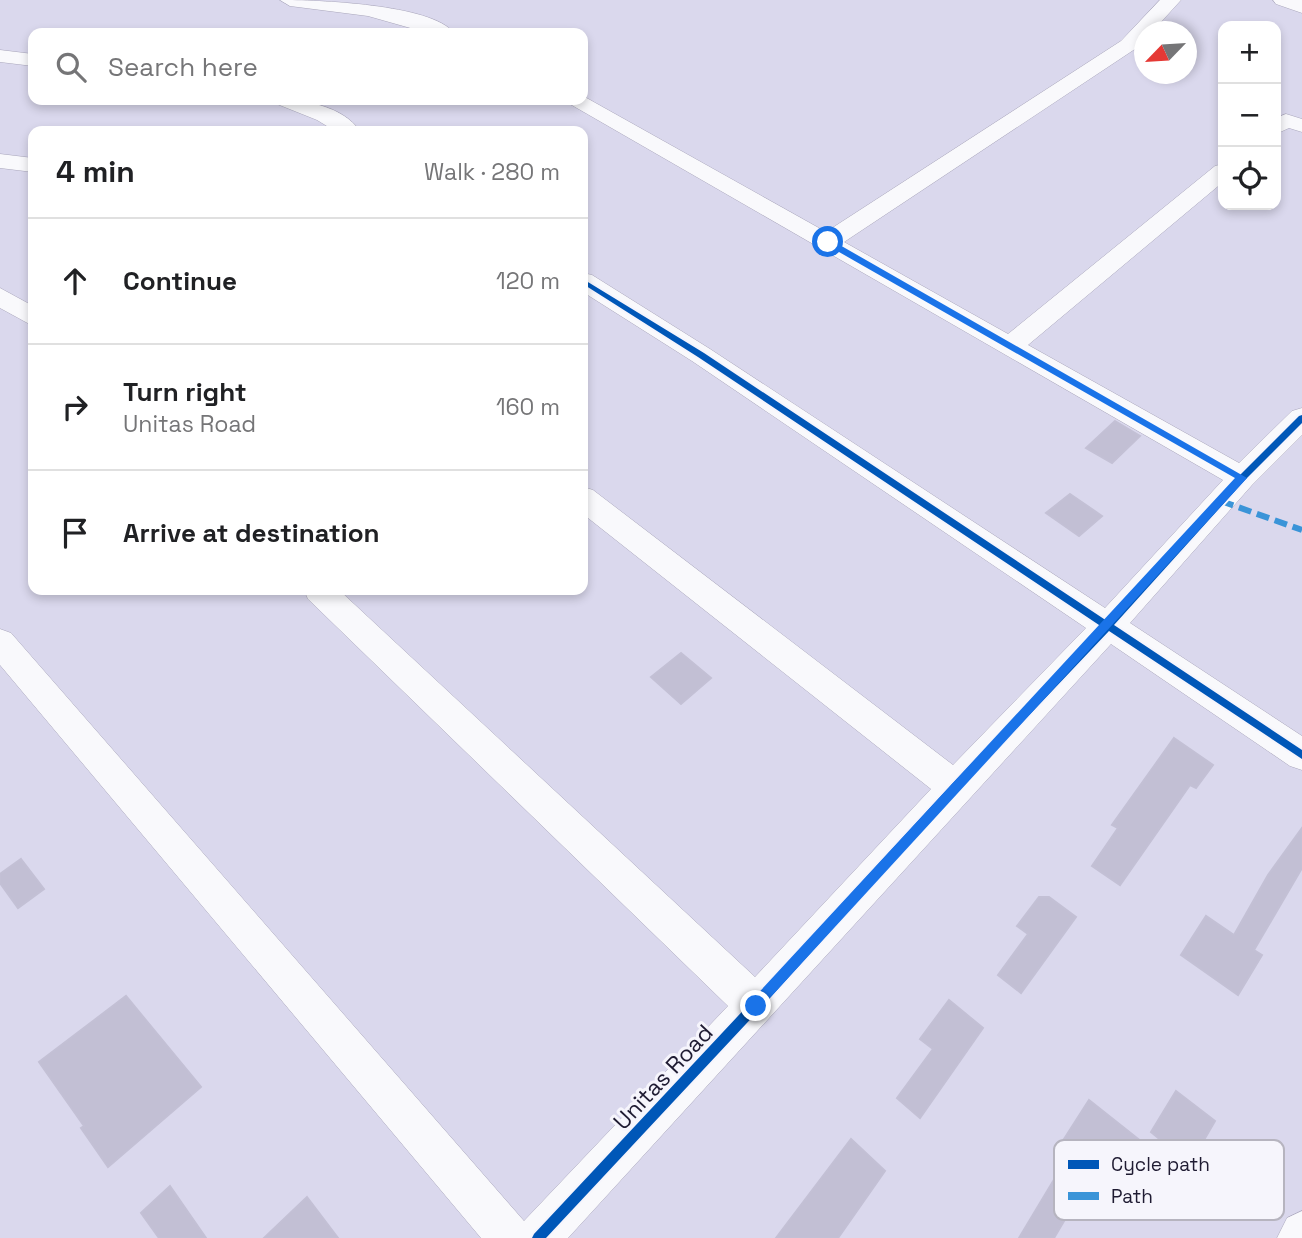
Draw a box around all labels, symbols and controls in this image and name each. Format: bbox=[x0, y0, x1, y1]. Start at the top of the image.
north arrow bbox=[1134, 21, 1197, 84]
map controls bbox=[1218, 21, 1281, 210]
button: + bbox=[1218, 21, 1281, 84]
search box bbox=[28, 28, 588, 105]
icon: search bbox=[52, 48, 90, 86]
text: Search here bbox=[108, 50, 258, 84]
button: − bbox=[1218, 84, 1281, 147]
button: locate bbox=[1218, 147, 1281, 210]
text: 4 min bbox=[56, 152, 135, 191]
text: Walk · 280 m bbox=[424, 157, 560, 187]
route start bbox=[812, 226, 843, 257]
icon: ahead bbox=[56, 262, 94, 300]
text: Continue bbox=[123, 264, 237, 298]
text: 120 m bbox=[496, 266, 560, 296]
text: Turn right bbox=[123, 375, 247, 409]
icon: right bbox=[56, 388, 94, 426]
text: 160 m bbox=[496, 392, 560, 422]
text: Unitas Road bbox=[123, 409, 256, 439]
icon: arrive bbox=[56, 514, 94, 552]
text: Arrive at destination bbox=[123, 516, 380, 550]
route end bbox=[740, 990, 771, 1021]
street label: Unitas Road bbox=[607, 1018, 719, 1136]
legend bbox=[1054, 1140, 1284, 1220]
text: Cycle path bbox=[1111, 1152, 1210, 1177]
text: Path bbox=[1111, 1184, 1153, 1209]

